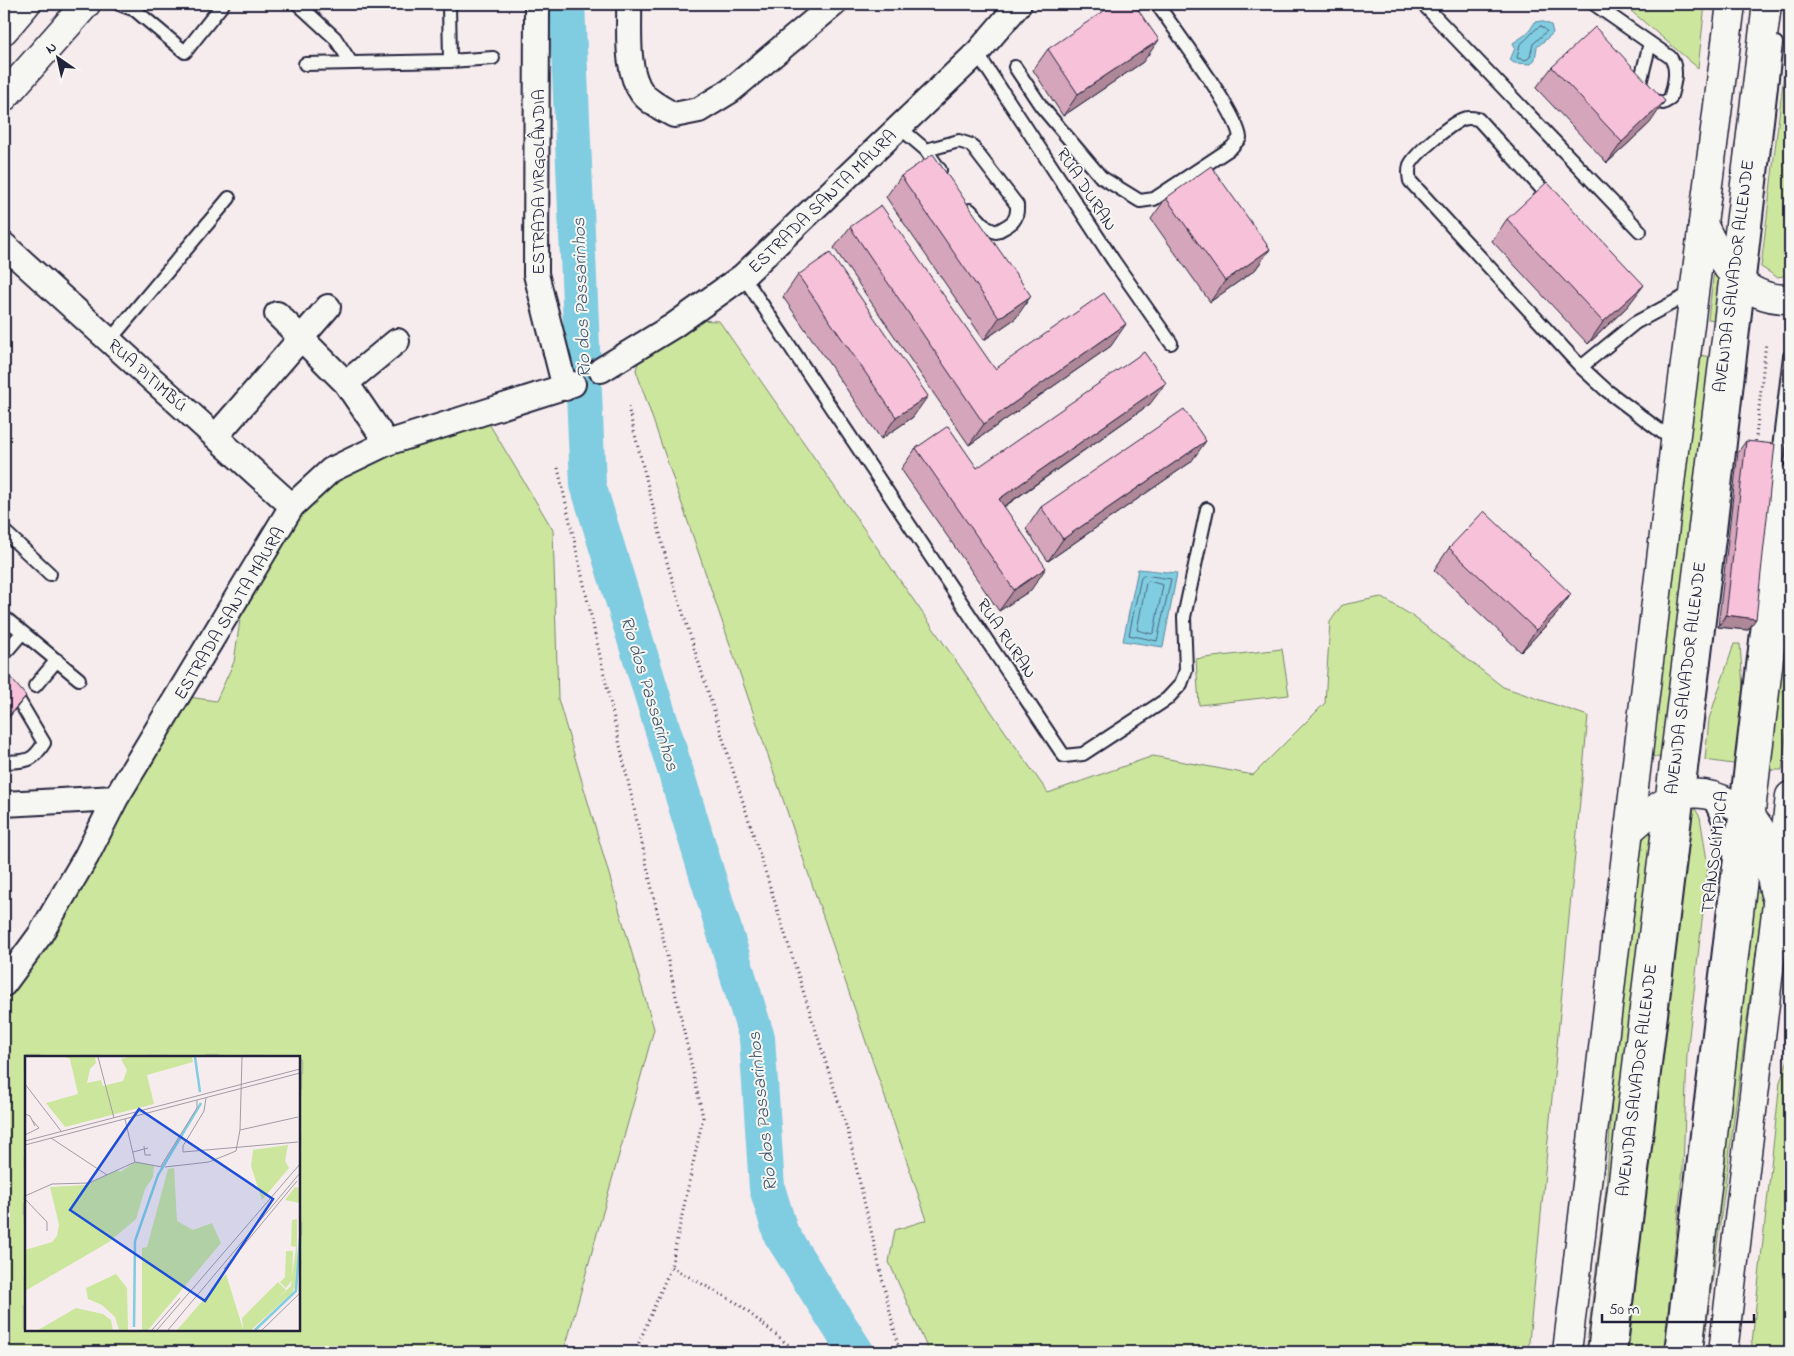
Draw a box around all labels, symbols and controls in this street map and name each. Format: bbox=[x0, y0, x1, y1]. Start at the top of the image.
north arrow bbox=[32, 32, 82, 82]
text: N bbox=[42, 37, 61, 60]
street label: ESTRADA VIRGOLÂNDIA bbox=[527, 89, 553, 275]
street label: ESTRADA SANTA MAURA bbox=[743, 124, 904, 280]
street label: RUA DURAN bbox=[1049, 143, 1122, 237]
street label: AVENIDA SALVADOR ALLENDE bbox=[1708, 158, 1762, 394]
water label: Rio dos Passarinhos bbox=[566, 217, 599, 379]
street label: RUA PITIMBÚ bbox=[101, 334, 192, 419]
street label: ESTRADA SANTA MAURA bbox=[169, 523, 293, 705]
street label: AVENIDA SALVADOR ALLENDE bbox=[1660, 560, 1714, 796]
street label: RUA RURAN bbox=[969, 594, 1042, 684]
water label: Rio dos Passarinhos bbox=[612, 613, 685, 775]
street label: TRANSOLÍMPICA bbox=[1696, 789, 1736, 915]
street label: AVENIDA SALVADOR ALLENDE bbox=[1611, 962, 1665, 1198]
water label: Rio dos Passarinhos bbox=[742, 1030, 785, 1193]
inset map bbox=[25, 1056, 300, 1331]
scale bar bbox=[1602, 1291, 1754, 1323]
text: 50 m bbox=[1609, 1299, 1640, 1321]

